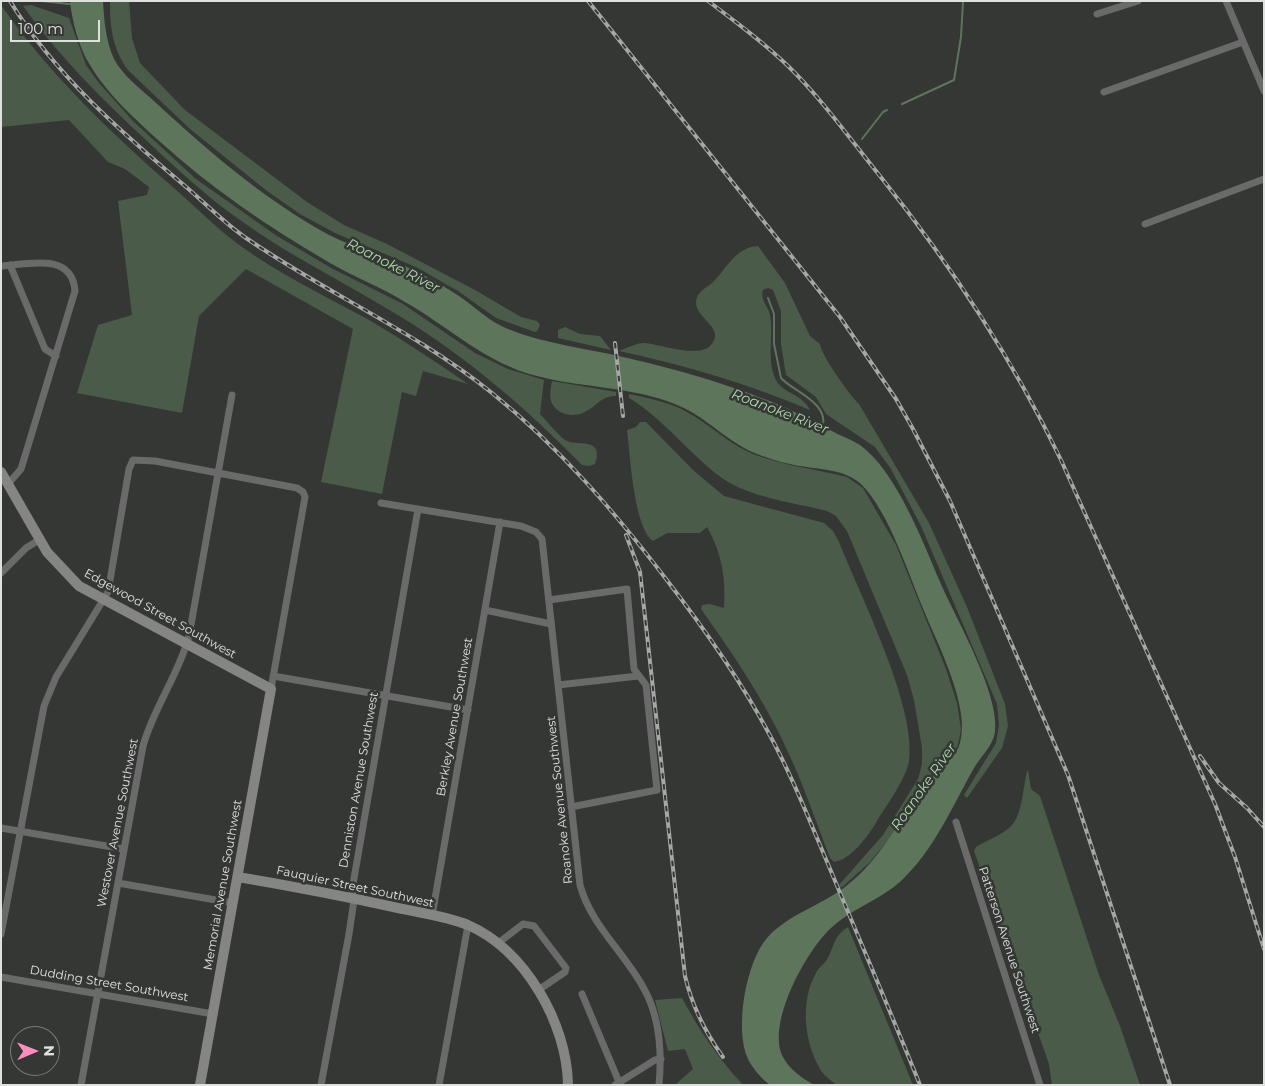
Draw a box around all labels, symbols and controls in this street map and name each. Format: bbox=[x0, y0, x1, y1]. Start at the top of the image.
scale bar bbox=[12, 10, 102, 42]
text: 100 m bbox=[18, 19, 63, 38]
water label: Roanoke River bbox=[344, 235, 442, 297]
water label: Roanoke River bbox=[729, 386, 831, 438]
street label: Edgewood Street Southwest bbox=[81, 566, 239, 662]
street label: Berkley Avenue Southwest bbox=[434, 637, 476, 797]
street label: Denniston Avenue Southwest bbox=[336, 691, 382, 869]
street label: Roanoke Avenue Southwest bbox=[544, 715, 576, 885]
street label: Westover Avenue Southwest bbox=[95, 737, 141, 909]
water label: Roanoke River bbox=[888, 740, 960, 834]
street label: Memorial Avenue Southwest bbox=[201, 799, 245, 971]
street label: Fauquier Street Southwest bbox=[275, 863, 435, 911]
street label: Patterson Avenue Southwest bbox=[975, 865, 1043, 1035]
street label: Dudding Street Southwest bbox=[29, 963, 189, 1005]
north arrow bbox=[10, 1026, 60, 1076]
text: N bbox=[40, 1045, 58, 1057]

